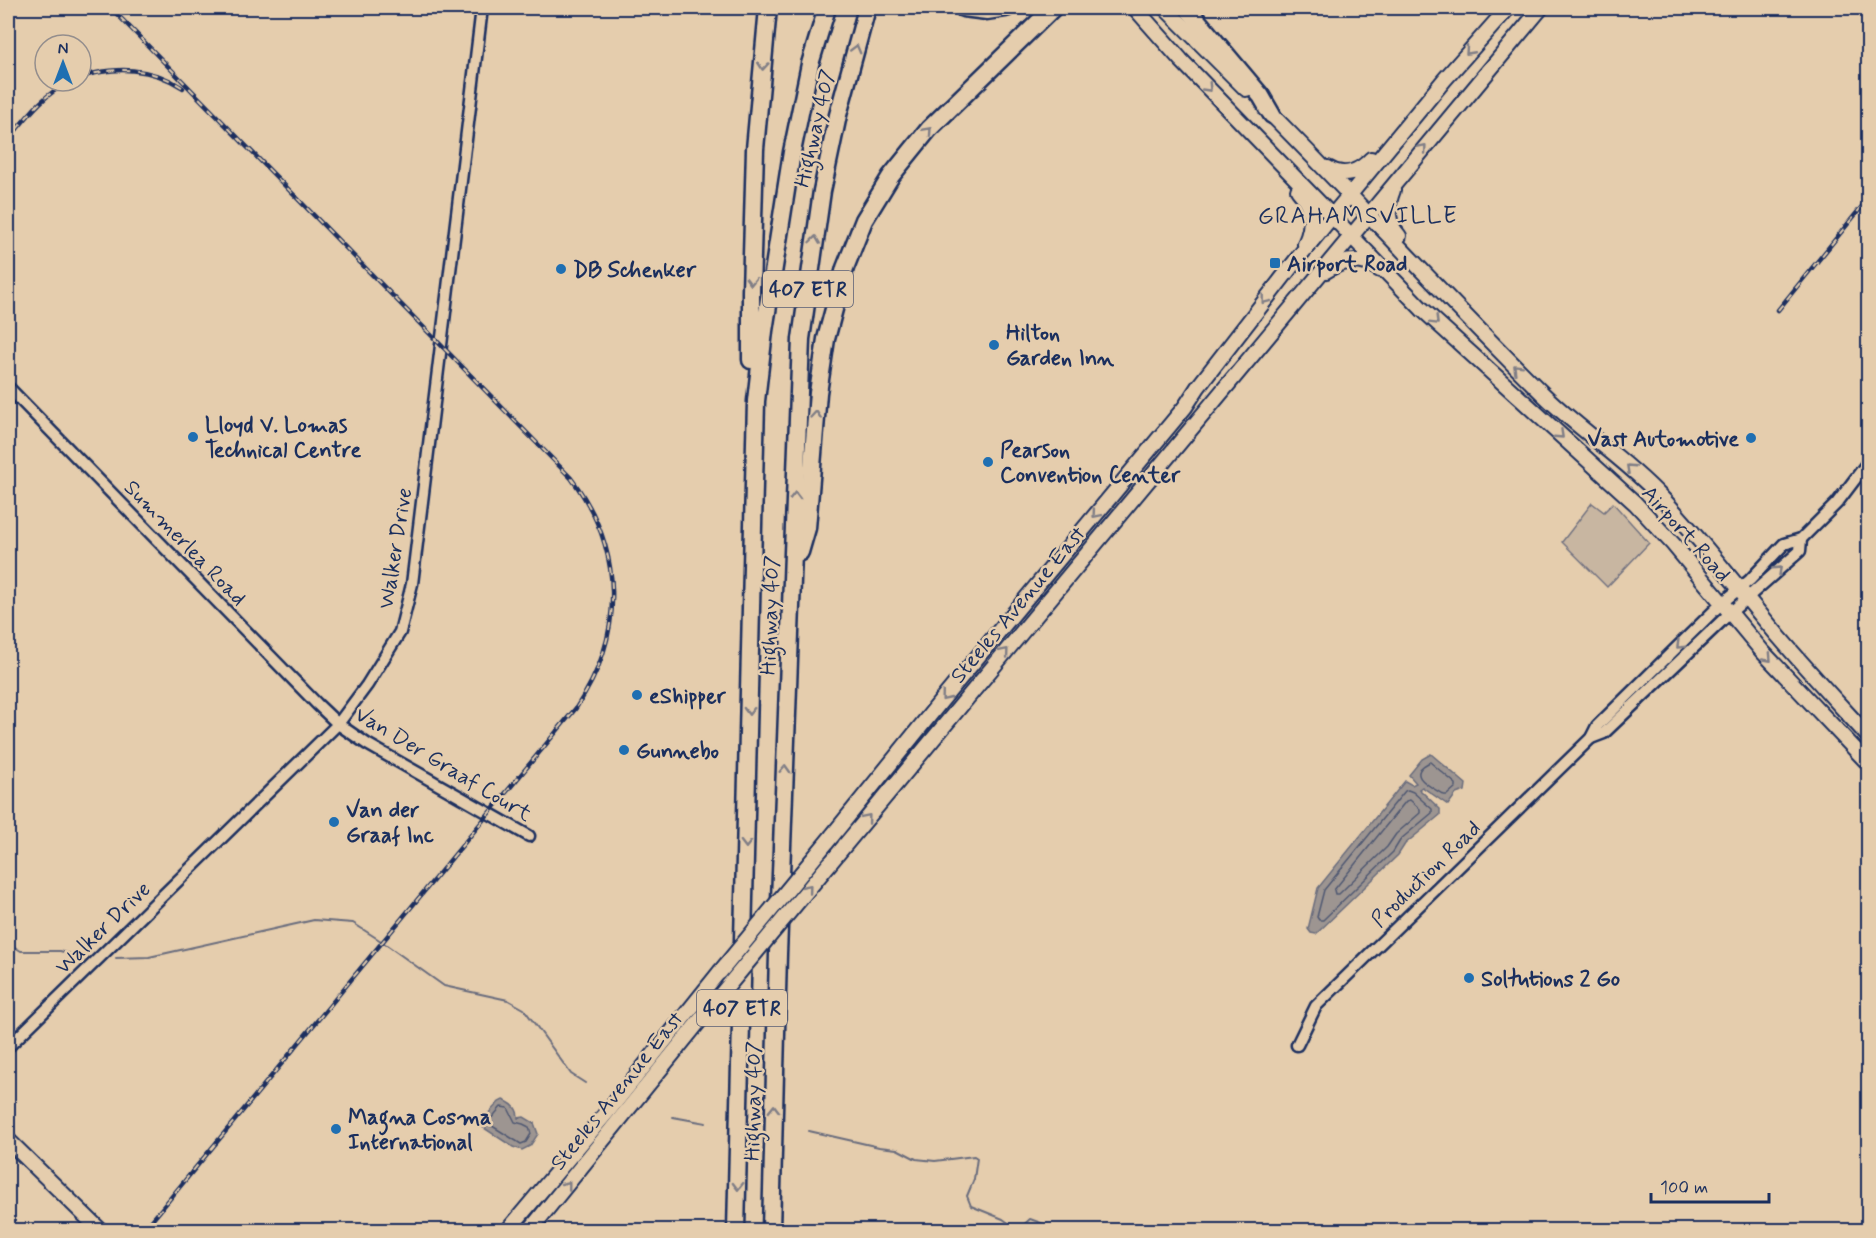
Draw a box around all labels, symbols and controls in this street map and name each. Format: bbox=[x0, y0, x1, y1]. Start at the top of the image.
north arrow bbox=[33, 33, 93, 93]
text: N bbox=[58, 39, 68, 60]
one-way arrow bbox=[849, 44, 861, 55]
one-way arrow bbox=[1465, 44, 1476, 55]
one-way arrow bbox=[757, 61, 770, 70]
street label: Highway 407 bbox=[789, 67, 846, 191]
one-way arrow bbox=[1201, 81, 1212, 92]
one-way arrow bbox=[921, 127, 932, 137]
one-way arrow bbox=[1416, 144, 1427, 155]
district label: GRAHAMSVILLE bbox=[1258, 201, 1458, 232]
one-way arrow bbox=[808, 235, 821, 244]
place label: Airport Road bbox=[1287, 251, 1408, 279]
marker: Airport Road bbox=[1268, 256, 1282, 270]
place label: DB Schenker bbox=[573, 257, 697, 285]
marker: DB Schenker bbox=[554, 262, 568, 276]
road number: 407 ETR bbox=[763, 271, 853, 307]
one-way arrow bbox=[745, 277, 758, 286]
one-way arrow bbox=[1261, 293, 1272, 304]
one-way arrow bbox=[1427, 313, 1438, 324]
place label: Hilton Garden Inn bbox=[1006, 320, 1115, 373]
marker: Hilton Garden Inn bbox=[987, 338, 1001, 352]
one-way arrow bbox=[1513, 364, 1523, 375]
one-way arrow bbox=[809, 410, 822, 419]
place label: Lloyd V. Lomas Technical Centre bbox=[205, 412, 362, 465]
place label: Vast Automotive bbox=[1587, 426, 1739, 454]
one-way arrow bbox=[1553, 427, 1564, 438]
marker: Lloyd V. Lomas Technical Centre bbox=[186, 430, 200, 444]
marker: Vast Automotive bbox=[1744, 431, 1758, 445]
place label: Pearson Convention Center bbox=[1000, 437, 1181, 490]
marker: Pearson Convention Center bbox=[981, 455, 995, 469]
one-way arrow bbox=[1627, 464, 1637, 475]
street label: Summerlea Road bbox=[117, 474, 252, 612]
street label: Airport Road bbox=[1635, 480, 1736, 588]
street label: Walker Drive bbox=[373, 486, 419, 611]
one-way arrow bbox=[789, 492, 801, 501]
one-way arrow bbox=[1092, 507, 1103, 518]
street label: Steeles Avenue East bbox=[945, 521, 1092, 690]
street label: Highway 407 bbox=[755, 554, 790, 676]
one-way arrow bbox=[1771, 567, 1782, 578]
one-way arrow bbox=[1677, 637, 1688, 648]
one-way arrow bbox=[998, 648, 1009, 659]
one-way arrow bbox=[1761, 651, 1772, 661]
place label: eShipper bbox=[649, 683, 727, 711]
marker: eShipper bbox=[630, 688, 644, 702]
one-way arrow bbox=[941, 690, 952, 701]
street label: Van Der Graaf Court bbox=[349, 701, 537, 829]
one-way arrow bbox=[743, 707, 755, 716]
place label: Gunnebo bbox=[636, 738, 720, 766]
marker: Gunnebo bbox=[617, 743, 631, 757]
one-way arrow bbox=[779, 765, 792, 774]
place label: Van der Graaf Inc bbox=[346, 797, 435, 850]
one-way arrow bbox=[860, 814, 871, 825]
marker: Van der Graaf Inc bbox=[327, 815, 341, 829]
street label: Production Road bbox=[1366, 815, 1487, 934]
one-way arrow bbox=[739, 839, 752, 848]
street label: Walker Drive bbox=[50, 876, 157, 981]
one-way arrow bbox=[801, 884, 812, 895]
place label: Soltutions 2 Go bbox=[1481, 966, 1620, 994]
marker: Soltutions 2 Go bbox=[1462, 971, 1476, 985]
road number: 407 ETR bbox=[697, 990, 787, 1026]
street label: Steeles Avenue East bbox=[545, 1006, 690, 1177]
street label: Highway 407 bbox=[739, 1041, 772, 1162]
place label: Magna Cosma International bbox=[348, 1104, 491, 1157]
one-way arrow bbox=[768, 1105, 780, 1114]
marker: Magna Cosma International bbox=[329, 1122, 343, 1136]
scale bar bbox=[1651, 1166, 1770, 1204]
text: 100 m bbox=[1660, 1176, 1708, 1200]
one-way arrow bbox=[559, 1181, 570, 1192]
one-way arrow bbox=[731, 1181, 744, 1190]

